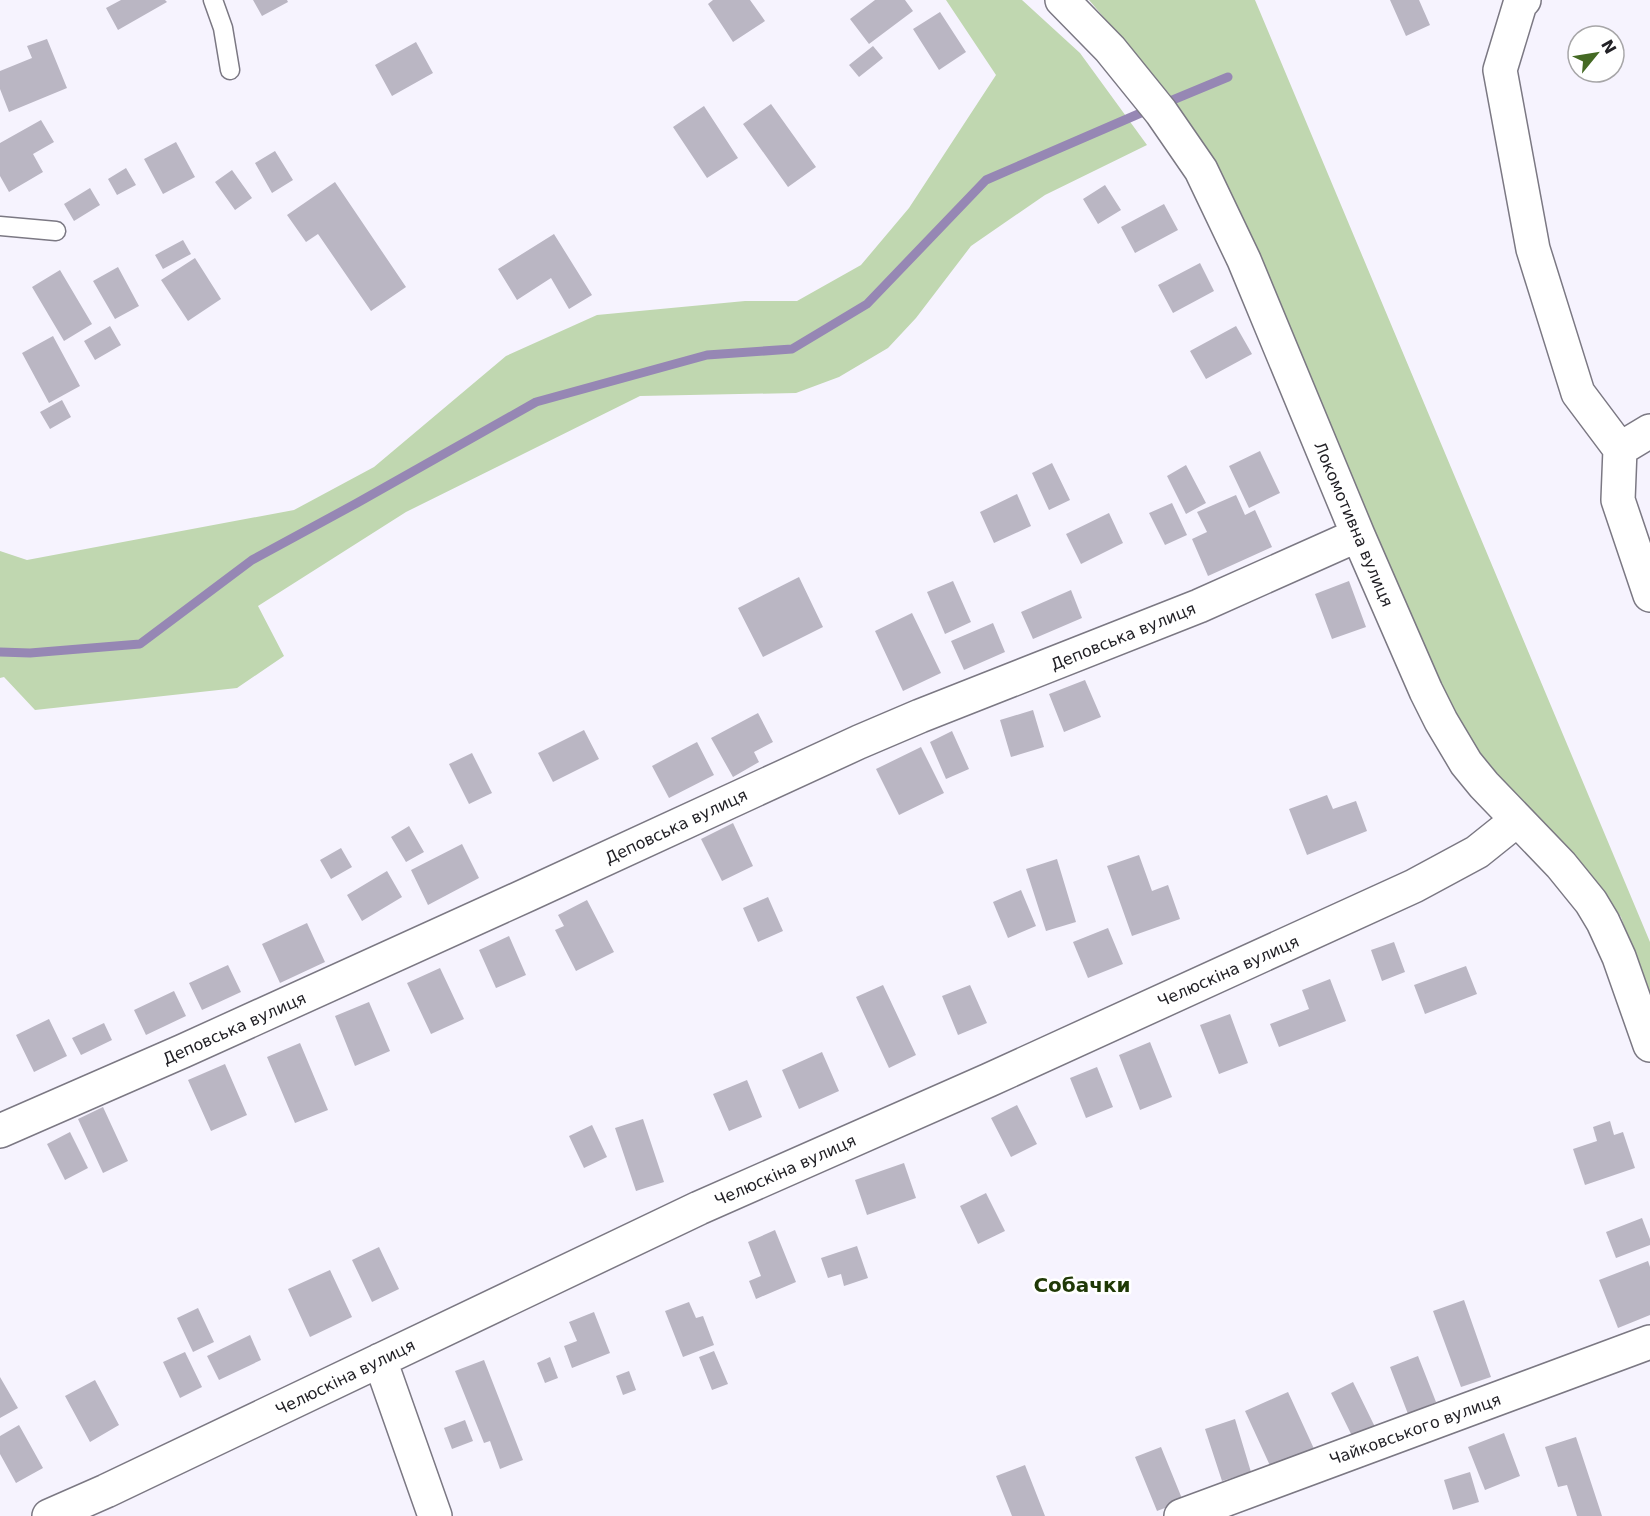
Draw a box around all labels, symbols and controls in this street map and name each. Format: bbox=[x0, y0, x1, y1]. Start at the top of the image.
north arrow bbox=[1566, 24, 1626, 84]
text: N bbox=[1597, 36, 1620, 57]
street label: Локомотивна вулиця bbox=[1310, 439, 1397, 610]
street label: Деповська вулиця bbox=[1048, 599, 1199, 674]
street label: Деповська вулиця bbox=[602, 785, 750, 868]
street label: Челюскіна вулиця bbox=[1155, 932, 1302, 1011]
street label: Деповська вулиця bbox=[160, 988, 309, 1069]
street label: Челюскіна вулиця bbox=[712, 1131, 859, 1210]
district label: Собачки bbox=[1033, 1273, 1131, 1297]
street label: Челюскіна вулиця bbox=[272, 1335, 418, 1419]
street label: Чайковського вулиця bbox=[1327, 1390, 1503, 1469]

